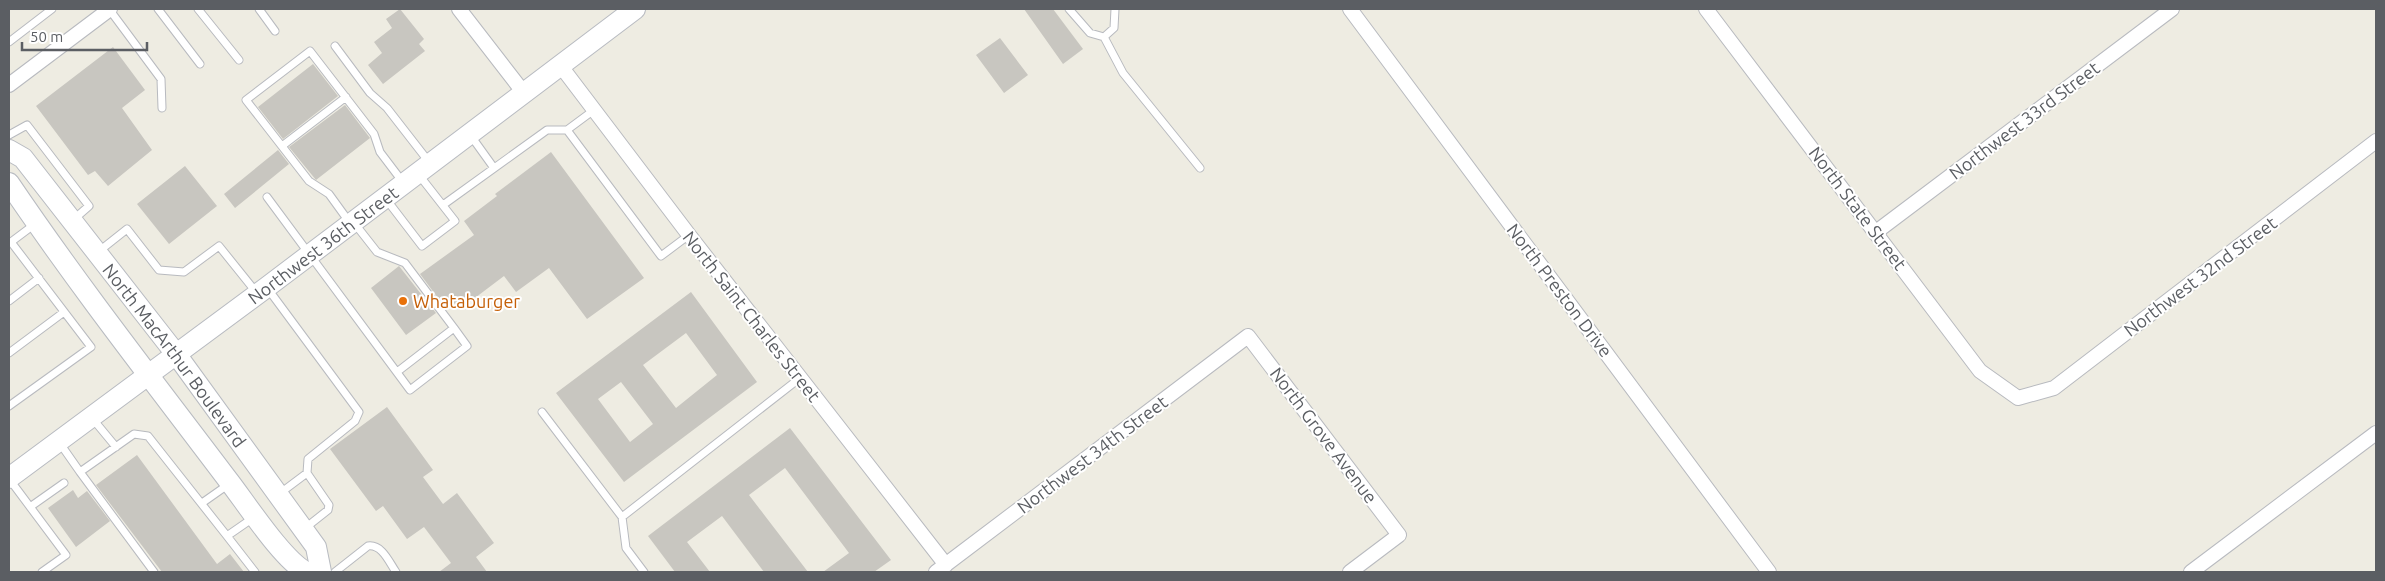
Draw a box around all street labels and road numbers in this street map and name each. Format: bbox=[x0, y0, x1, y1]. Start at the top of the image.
street label: Northwest 33rd Street bbox=[1945, 57, 2103, 183]
street label: North State Street bbox=[1805, 143, 1911, 273]
street label: Northwest 36th Street bbox=[244, 182, 402, 308]
street label: Northwest 32nd Street bbox=[2120, 212, 2280, 340]
street label: North Preston Drive bbox=[1503, 219, 1617, 361]
street label: North Saint Charles Street bbox=[679, 227, 825, 405]
street label: North MacArthur Boulevard bbox=[99, 260, 250, 451]
street label: North Grove Avenue bbox=[1267, 363, 1381, 507]
street label: Northwest 34th Street bbox=[1013, 391, 1171, 517]

